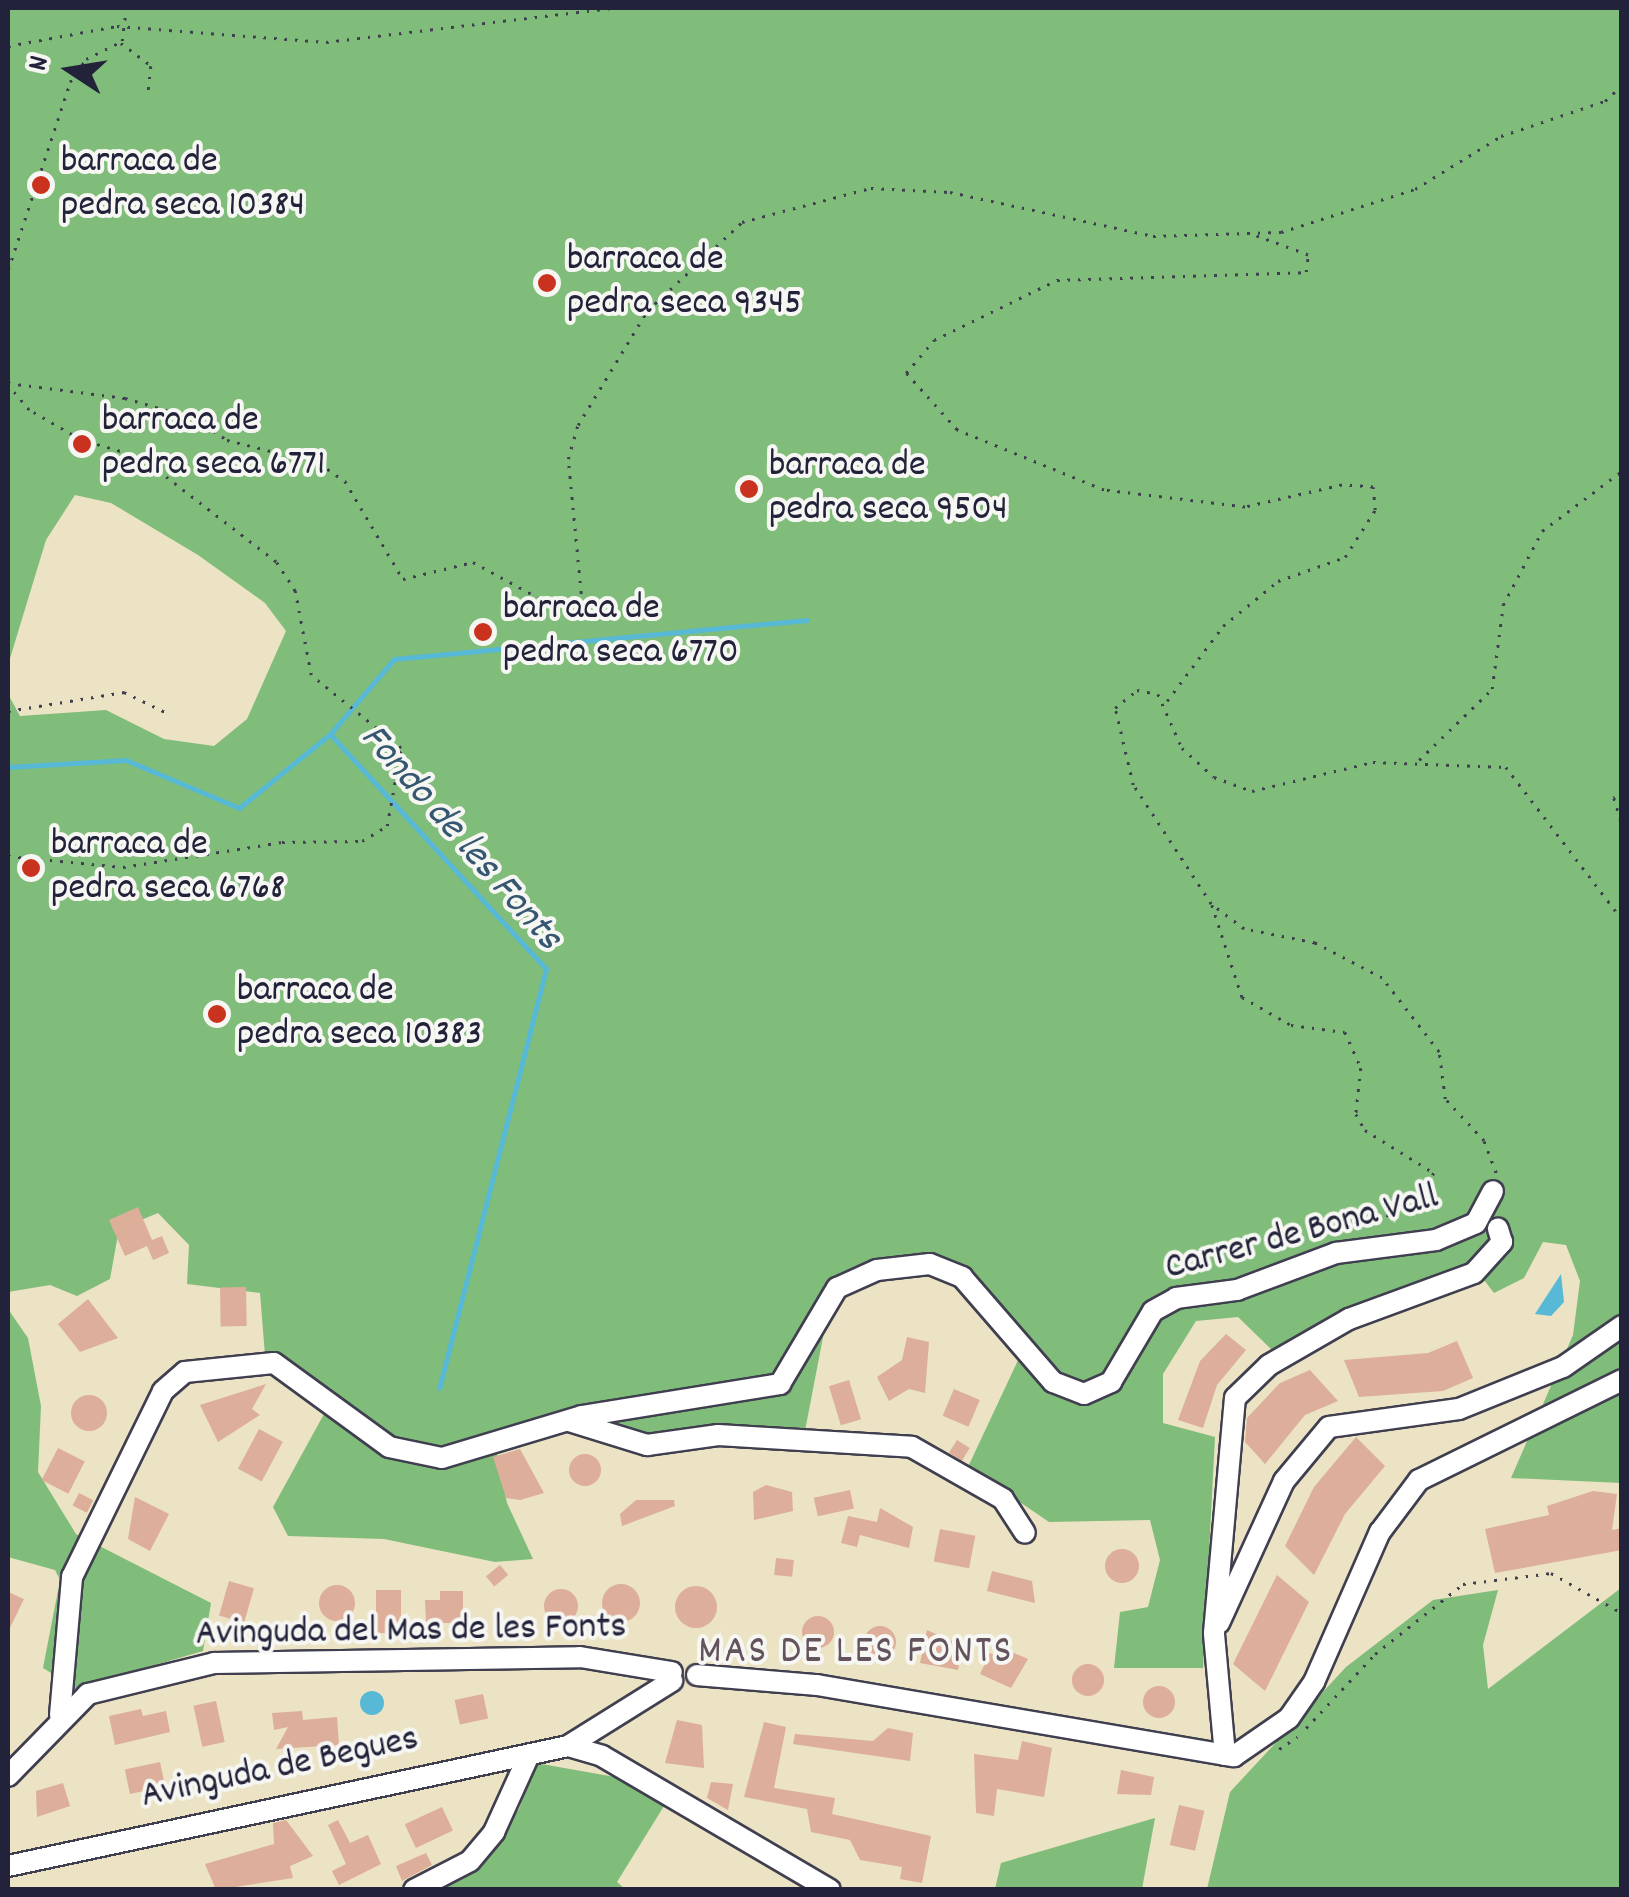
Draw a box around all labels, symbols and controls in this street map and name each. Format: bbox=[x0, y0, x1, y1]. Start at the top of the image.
north arrow bbox=[20, 20, 120, 120]
text: N bbox=[20, 53, 62, 75]
place label: barraca de pedra seca 10384 bbox=[61, 140, 305, 230]
marker: barraca de pedra seca 10384 bbox=[30, 174, 52, 196]
place label: barraca de pedra seca 9345 bbox=[567, 238, 802, 328]
marker: barraca de pedra seca 9345 bbox=[536, 272, 558, 294]
place label: barraca de pedra seca 6771 bbox=[102, 399, 325, 488]
marker: barraca de pedra seca 6771 bbox=[71, 433, 93, 455]
place label: barraca de pedra seca 9504 bbox=[769, 444, 1008, 534]
marker: barraca de pedra seca 9504 bbox=[738, 478, 760, 500]
place label: barraca de pedra seca 6770 bbox=[503, 587, 739, 676]
marker: barraca de pedra seca 6770 bbox=[472, 621, 494, 643]
water label: Fondo de les Fonts bbox=[348, 716, 570, 962]
place label: barraca de pedra seca 6768 bbox=[51, 823, 285, 912]
marker: barraca de pedra seca 6768 bbox=[20, 857, 42, 879]
place label: barraca de pedra seca 10383 bbox=[237, 969, 482, 1058]
marker: barraca de pedra seca 10383 bbox=[206, 1003, 228, 1025]
street label: Carrer de Bona Vall bbox=[1161, 1176, 1443, 1292]
street label: Avinguda del Mas de les Fonts bbox=[195, 1605, 627, 1659]
district label: MAS DE LES FONTS bbox=[698, 1630, 1014, 1678]
street label: Avinguda de Begues bbox=[137, 1717, 423, 1821]

